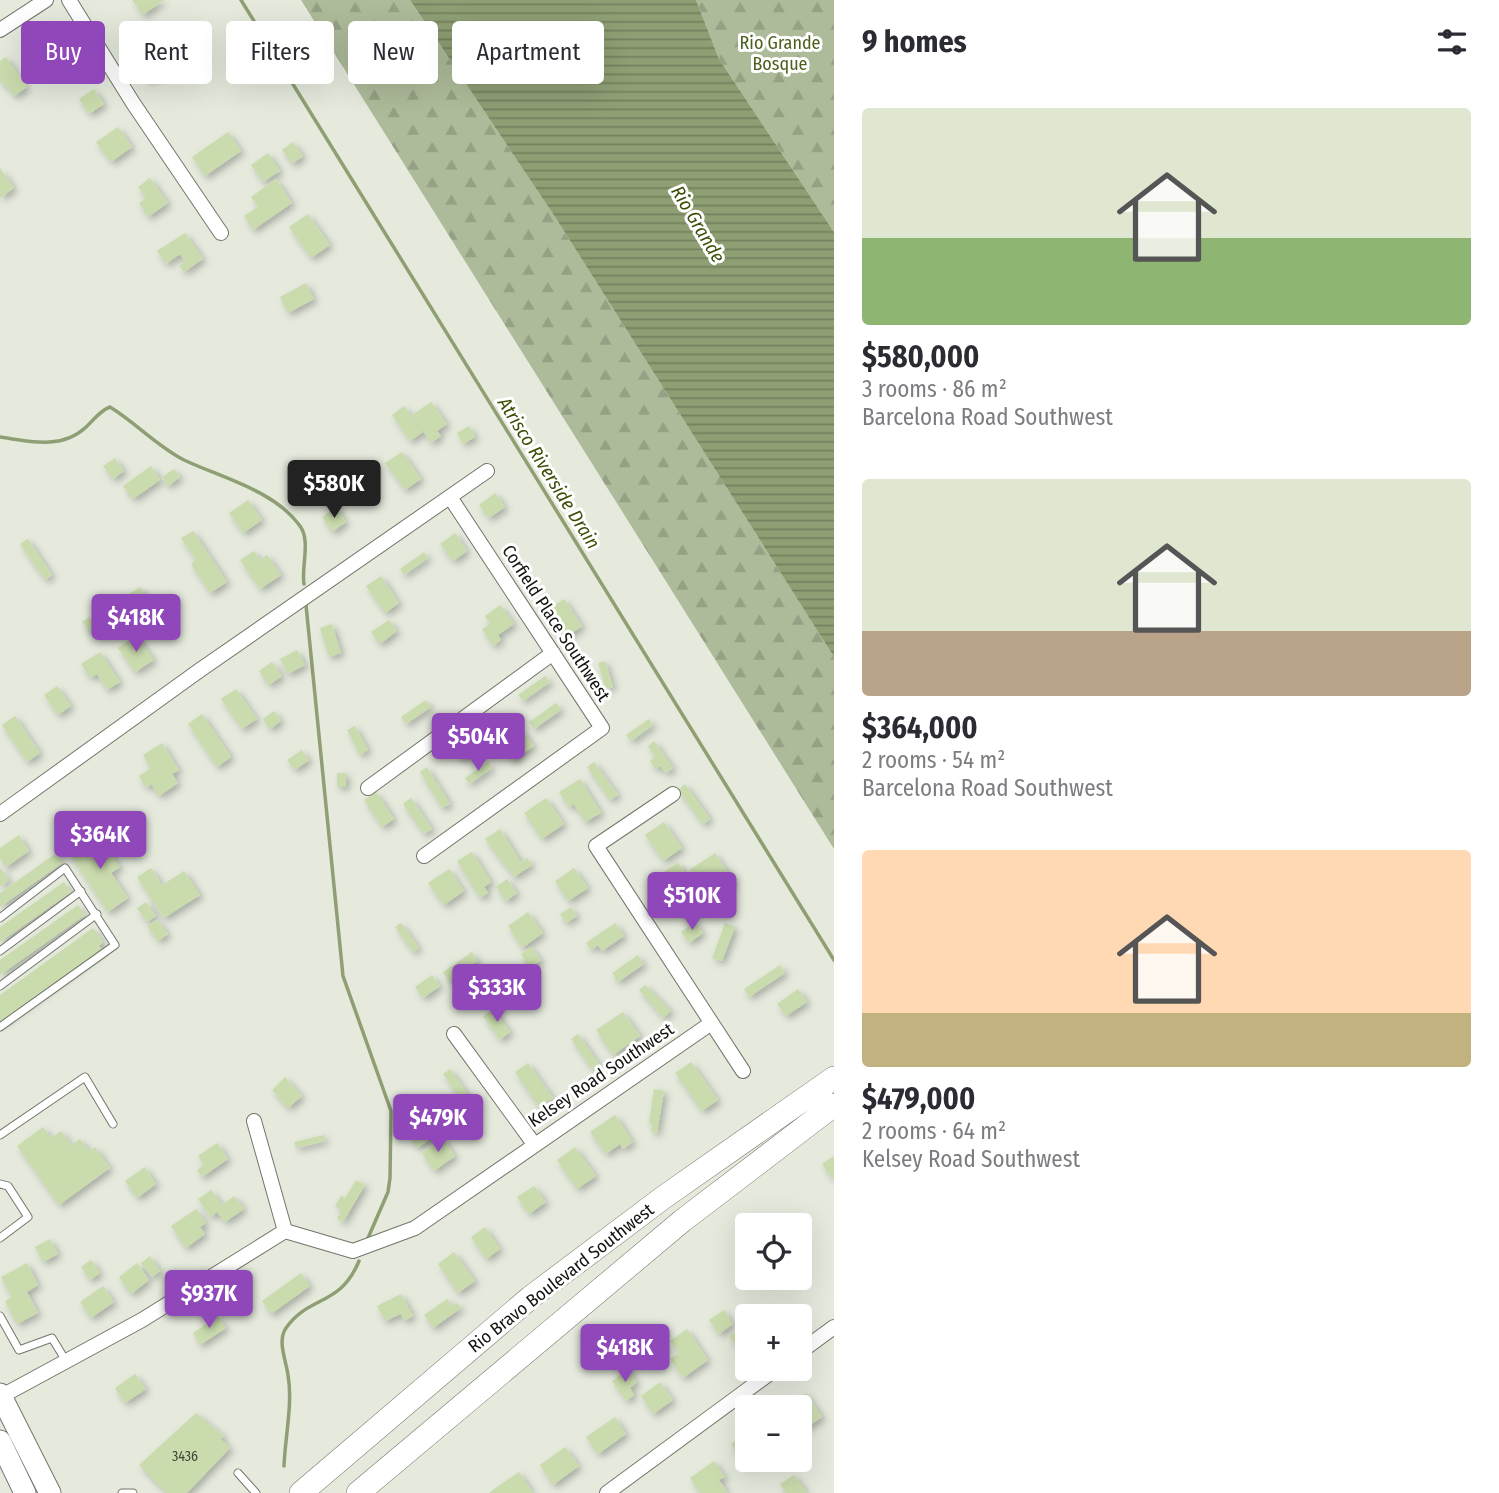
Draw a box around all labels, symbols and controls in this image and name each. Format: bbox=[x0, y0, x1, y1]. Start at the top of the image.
chip: Buy bbox=[21, 21, 105, 84]
chip: Rent bbox=[119, 21, 212, 84]
chip: Filters bbox=[226, 21, 334, 84]
chip: New bbox=[348, 21, 438, 84]
chip: Apartment bbox=[452, 21, 604, 84]
icon: filters bbox=[1433, 23, 1471, 61]
text: 9 homes bbox=[862, 24, 967, 60]
park label: Rio Grande Bosque bbox=[740, 32, 821, 75]
icon: home bbox=[1104, 154, 1230, 280]
water label: Rio Grande bbox=[666, 182, 730, 266]
text: $580,000 bbox=[862, 339, 979, 375]
text: 3 rooms · 86 m² bbox=[862, 375, 1007, 403]
water label: Atrisco Riverside Drain bbox=[493, 392, 605, 553]
text: Barcelona Road Southwest bbox=[862, 403, 1113, 431]
pin: $580K bbox=[285, 461, 383, 520]
text: $580K bbox=[304, 469, 364, 497]
icon: home bbox=[1104, 525, 1230, 651]
street label: Corfield Place Southwest bbox=[497, 541, 615, 705]
pin: $418K bbox=[87, 594, 185, 654]
text: $418K bbox=[108, 603, 164, 631]
text: $364,000 bbox=[862, 710, 978, 746]
pin: $504K bbox=[429, 714, 527, 773]
text: $504K bbox=[448, 722, 508, 750]
text: 2 rooms · 54 m² bbox=[862, 746, 1005, 774]
text: Barcelona Road Southwest bbox=[862, 774, 1113, 802]
pin: $364K bbox=[51, 812, 149, 871]
text: $364K bbox=[70, 820, 130, 848]
pin: $510K bbox=[643, 872, 741, 932]
text: $510K bbox=[663, 881, 721, 909]
icon: home bbox=[1104, 896, 1230, 1022]
pin: $333K bbox=[448, 964, 546, 1024]
text: $333K bbox=[468, 973, 526, 1001]
street label: Kelsey Road Southwest bbox=[524, 1018, 678, 1132]
text: $479,000 bbox=[862, 1081, 975, 1117]
pin: $479K bbox=[389, 1094, 487, 1154]
text: $479K bbox=[409, 1103, 467, 1131]
text: 2 rooms · 64 m² bbox=[862, 1117, 1006, 1145]
text: Kelsey Road Southwest bbox=[862, 1145, 1080, 1173]
street label: Rio Bravo Boulevard Southwest bbox=[464, 1199, 658, 1357]
map controls bbox=[735, 1213, 812, 1472]
button: locate bbox=[735, 1213, 812, 1290]
pin: $937K bbox=[160, 1270, 258, 1330]
text: $937K bbox=[181, 1279, 237, 1307]
button: + bbox=[735, 1304, 812, 1381]
pin: $418K bbox=[576, 1324, 674, 1384]
text: $418K bbox=[597, 1333, 653, 1361]
button: − bbox=[735, 1395, 812, 1472]
house number: 3436 bbox=[172, 1448, 198, 1465]

